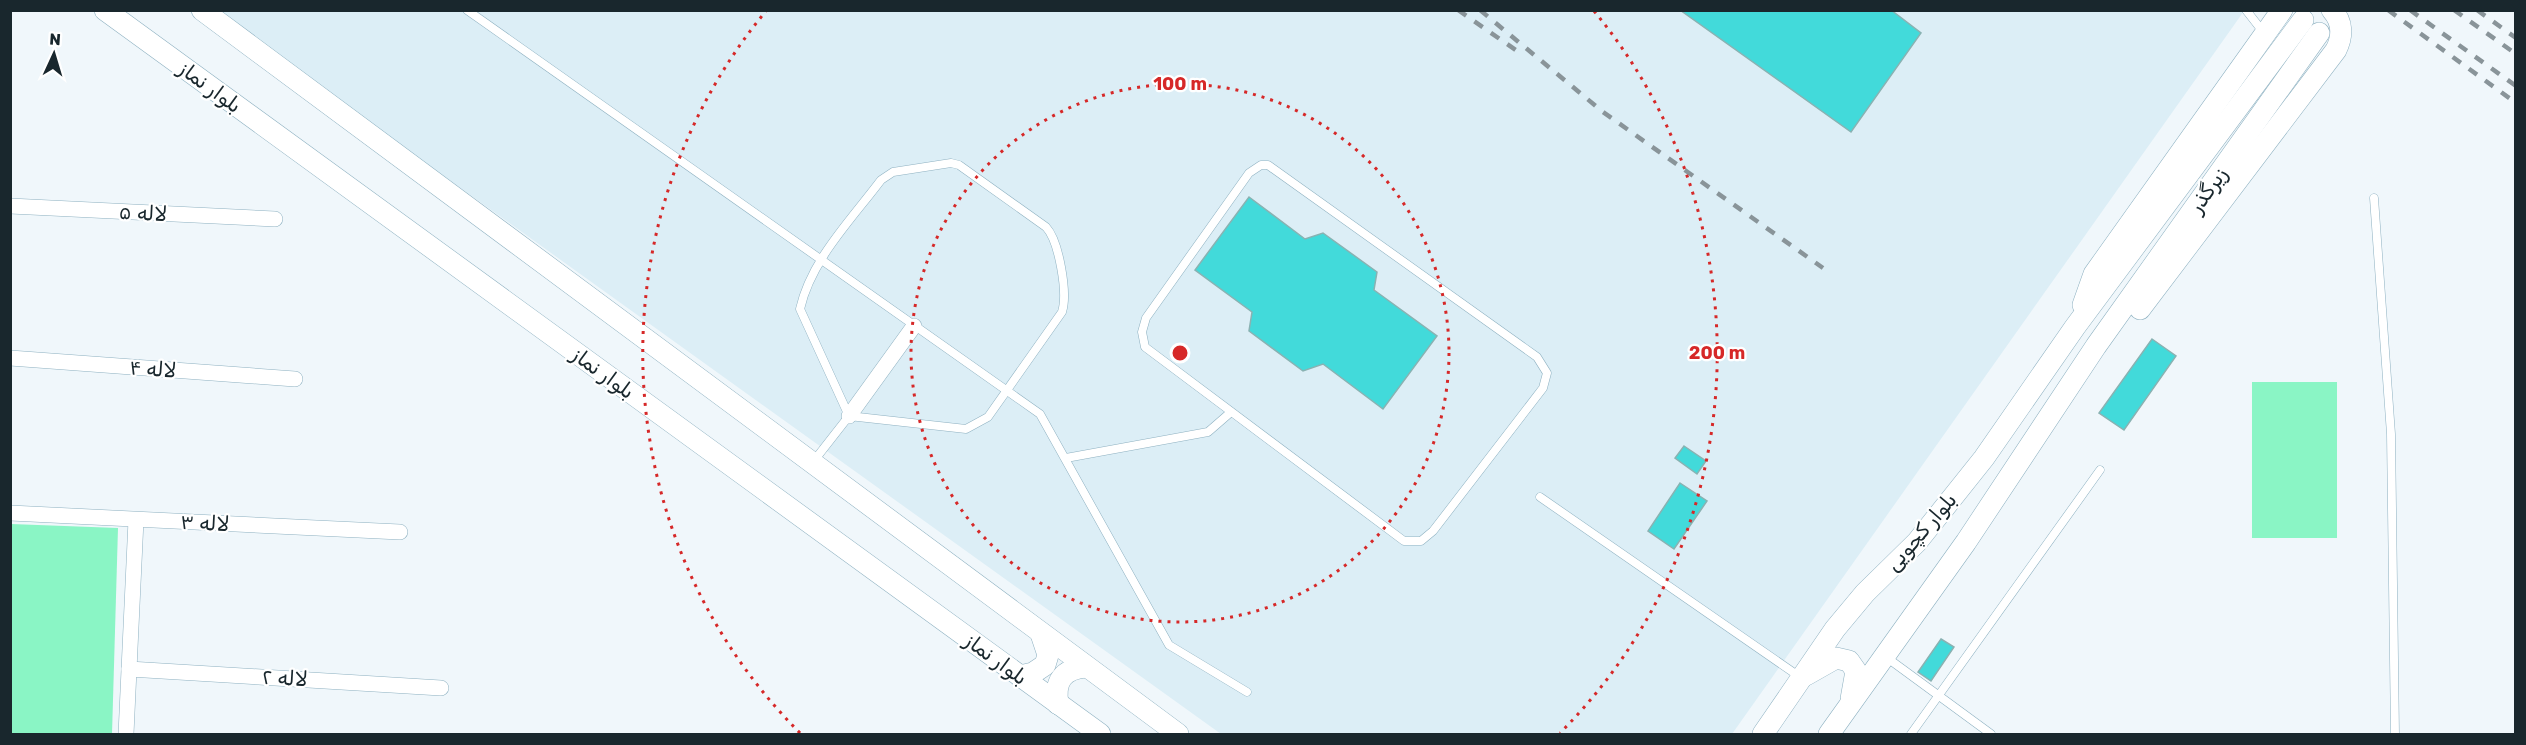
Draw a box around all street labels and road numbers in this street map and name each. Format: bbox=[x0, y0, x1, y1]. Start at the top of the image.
street label: بلوار نماز bbox=[172, 54, 247, 118]
street label: زیرگذر bbox=[2182, 162, 2232, 219]
street label: لاله ۵ bbox=[118, 199, 168, 226]
street label: بلوار نماز bbox=[565, 340, 640, 404]
street label: لاله ۴ bbox=[129, 354, 177, 383]
street label: بلوار کچویی bbox=[1880, 487, 1962, 577]
street label: لاله ۳ bbox=[180, 509, 230, 536]
street label: بلوار نماز bbox=[958, 626, 1033, 690]
street label: لاله ۲ bbox=[262, 664, 309, 691]

